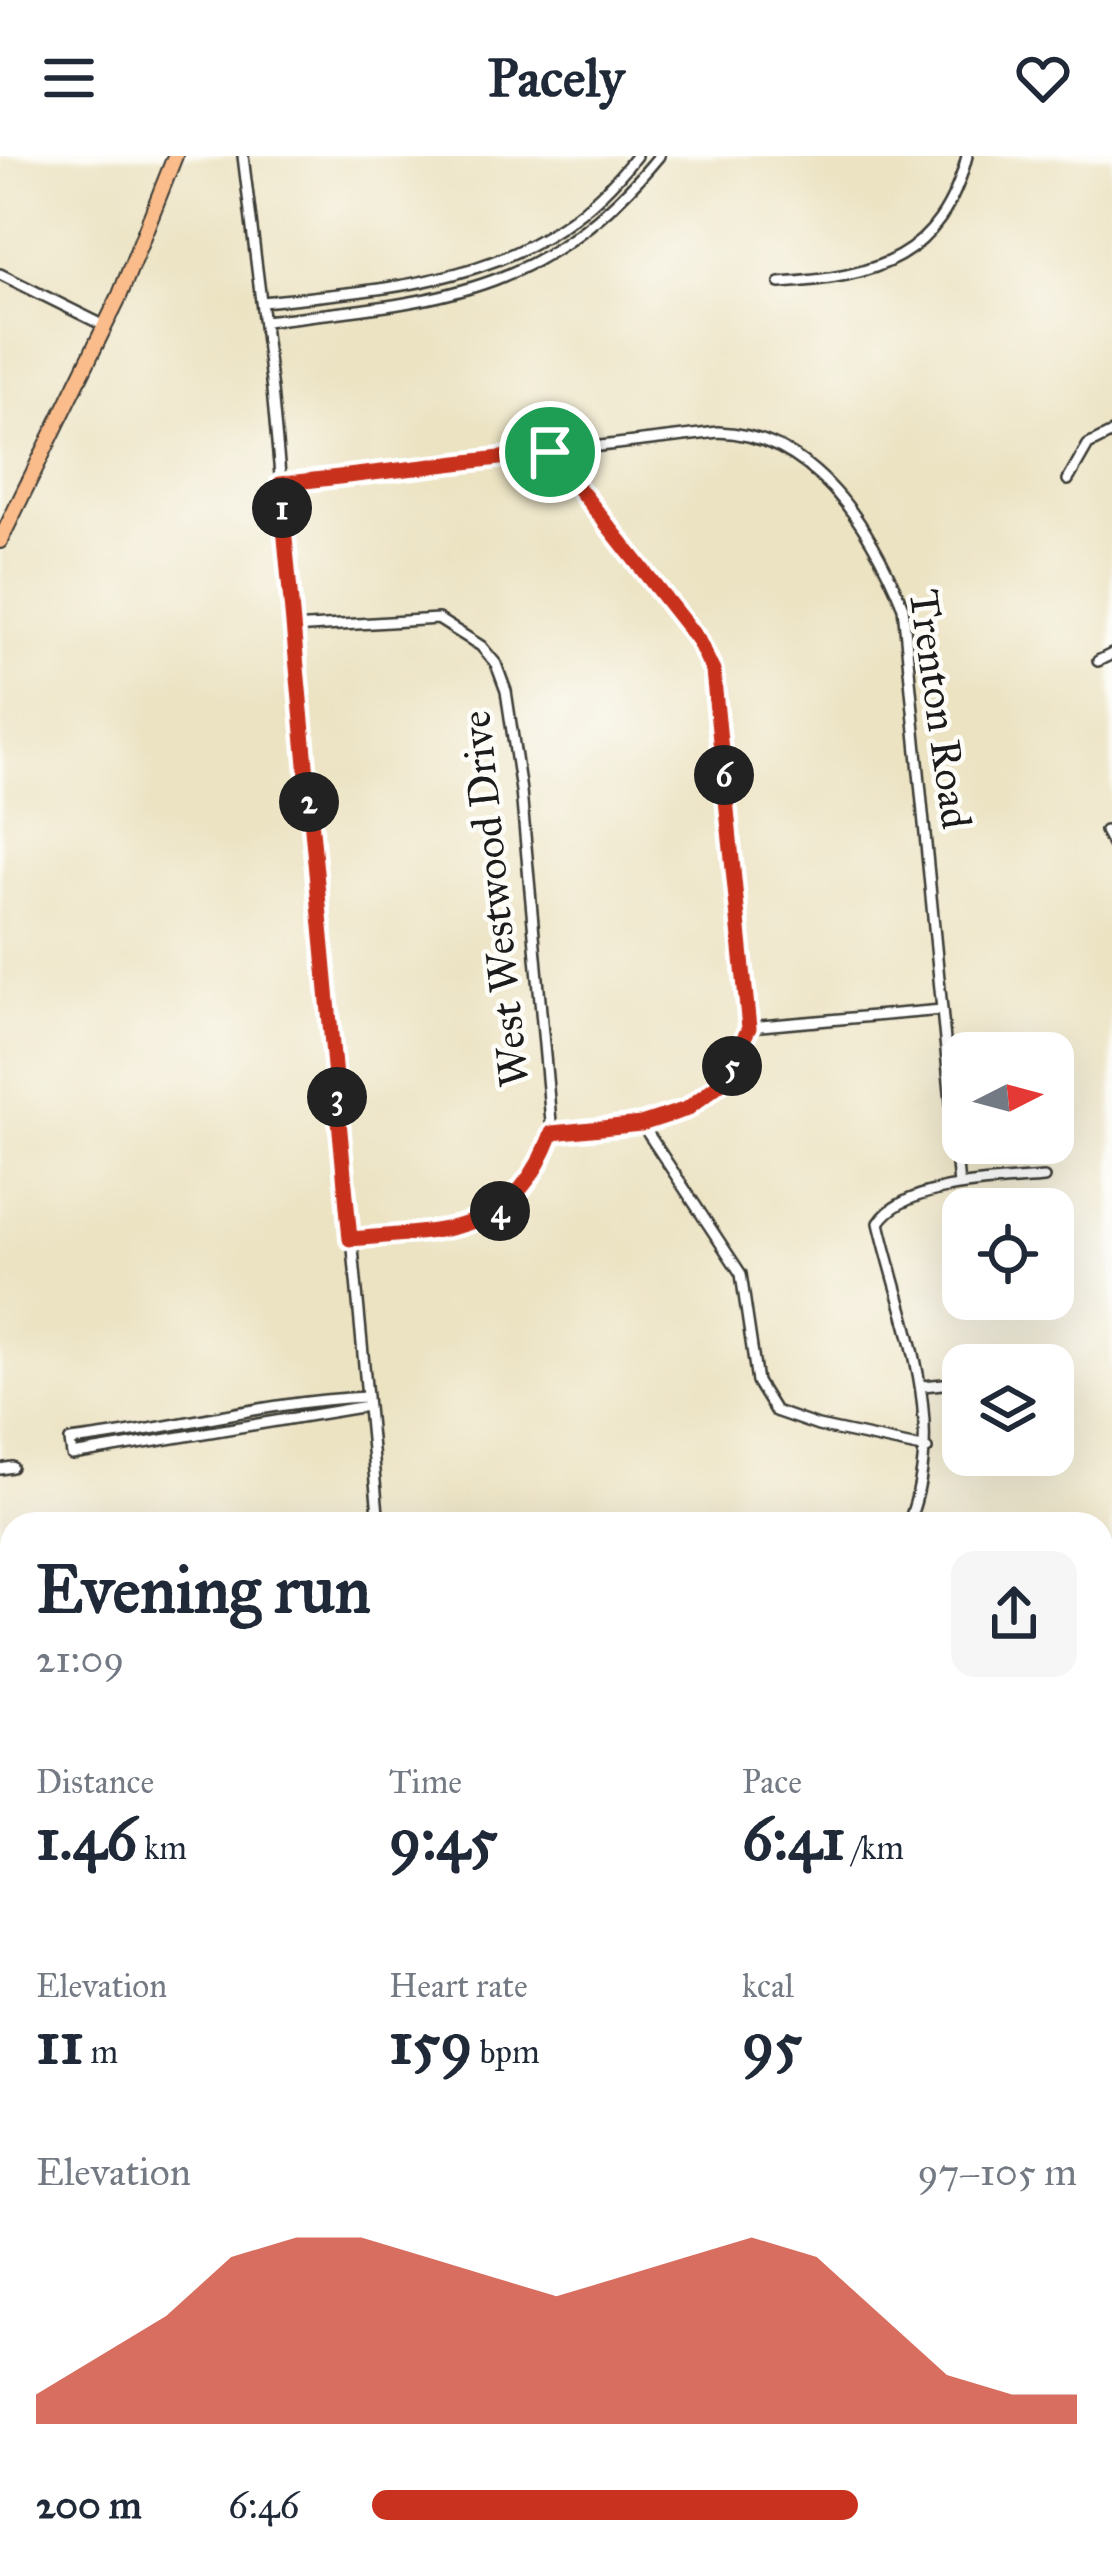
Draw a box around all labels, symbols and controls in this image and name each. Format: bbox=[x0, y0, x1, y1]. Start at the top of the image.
icon: menu bbox=[36, 45, 102, 111]
text: Pacely bbox=[487, 45, 625, 111]
icon: heart bbox=[1010, 45, 1076, 111]
pin bbox=[499, 401, 601, 503]
icon: arrive bbox=[517, 419, 583, 485]
pin: 1 bbox=[252, 478, 312, 538]
text: 1 bbox=[275, 488, 289, 528]
street label: Trenton Road bbox=[898, 586, 983, 832]
street label: West Westwood Drive bbox=[449, 708, 541, 1090]
pin: 6 bbox=[694, 745, 754, 805]
text: 6 bbox=[716, 755, 732, 795]
pin: 2 bbox=[279, 772, 339, 832]
text: 2 bbox=[301, 782, 317, 822]
north arrow bbox=[942, 1032, 1074, 1164]
map controls bbox=[942, 1032, 1074, 1476]
pin: 5 bbox=[702, 1036, 762, 1096]
text: 5 bbox=[724, 1046, 740, 1086]
pin: 3 bbox=[307, 1067, 367, 1127]
text: 3 bbox=[330, 1077, 344, 1117]
pin: 4 bbox=[470, 1181, 530, 1241]
button: locate bbox=[942, 1188, 1074, 1320]
text: 4 bbox=[491, 1191, 509, 1231]
button: layers bbox=[942, 1344, 1074, 1476]
text: Evening run bbox=[36, 1549, 371, 1630]
button: share bbox=[951, 1551, 1077, 1677]
text: 21:09 bbox=[36, 1635, 124, 1683]
text: Distance bbox=[36, 1762, 154, 1802]
text: Time bbox=[389, 1762, 462, 1802]
text: Pace bbox=[742, 1762, 802, 1802]
text: 1.46 bbox=[36, 1802, 137, 1875]
text: 9:45 bbox=[389, 1802, 498, 1875]
text: 6:41 bbox=[742, 1802, 845, 1875]
text: km bbox=[137, 1828, 187, 1868]
text: /km bbox=[845, 1828, 904, 1868]
text: Elevation bbox=[36, 1966, 167, 2006]
text: Heart rate bbox=[389, 1966, 528, 2006]
text: kcal bbox=[742, 1966, 794, 2006]
text: 11 bbox=[36, 2006, 83, 2079]
text: 159 bbox=[389, 2006, 472, 2079]
text: 95 bbox=[742, 2006, 802, 2079]
text: m bbox=[83, 2032, 118, 2072]
text: bpm bbox=[472, 2032, 540, 2072]
text: Elevation bbox=[36, 2148, 191, 2196]
text: 97–105 m bbox=[918, 2148, 1077, 2196]
text: 200 m bbox=[36, 2481, 142, 2529]
text: 6:46 bbox=[228, 2481, 300, 2529]

